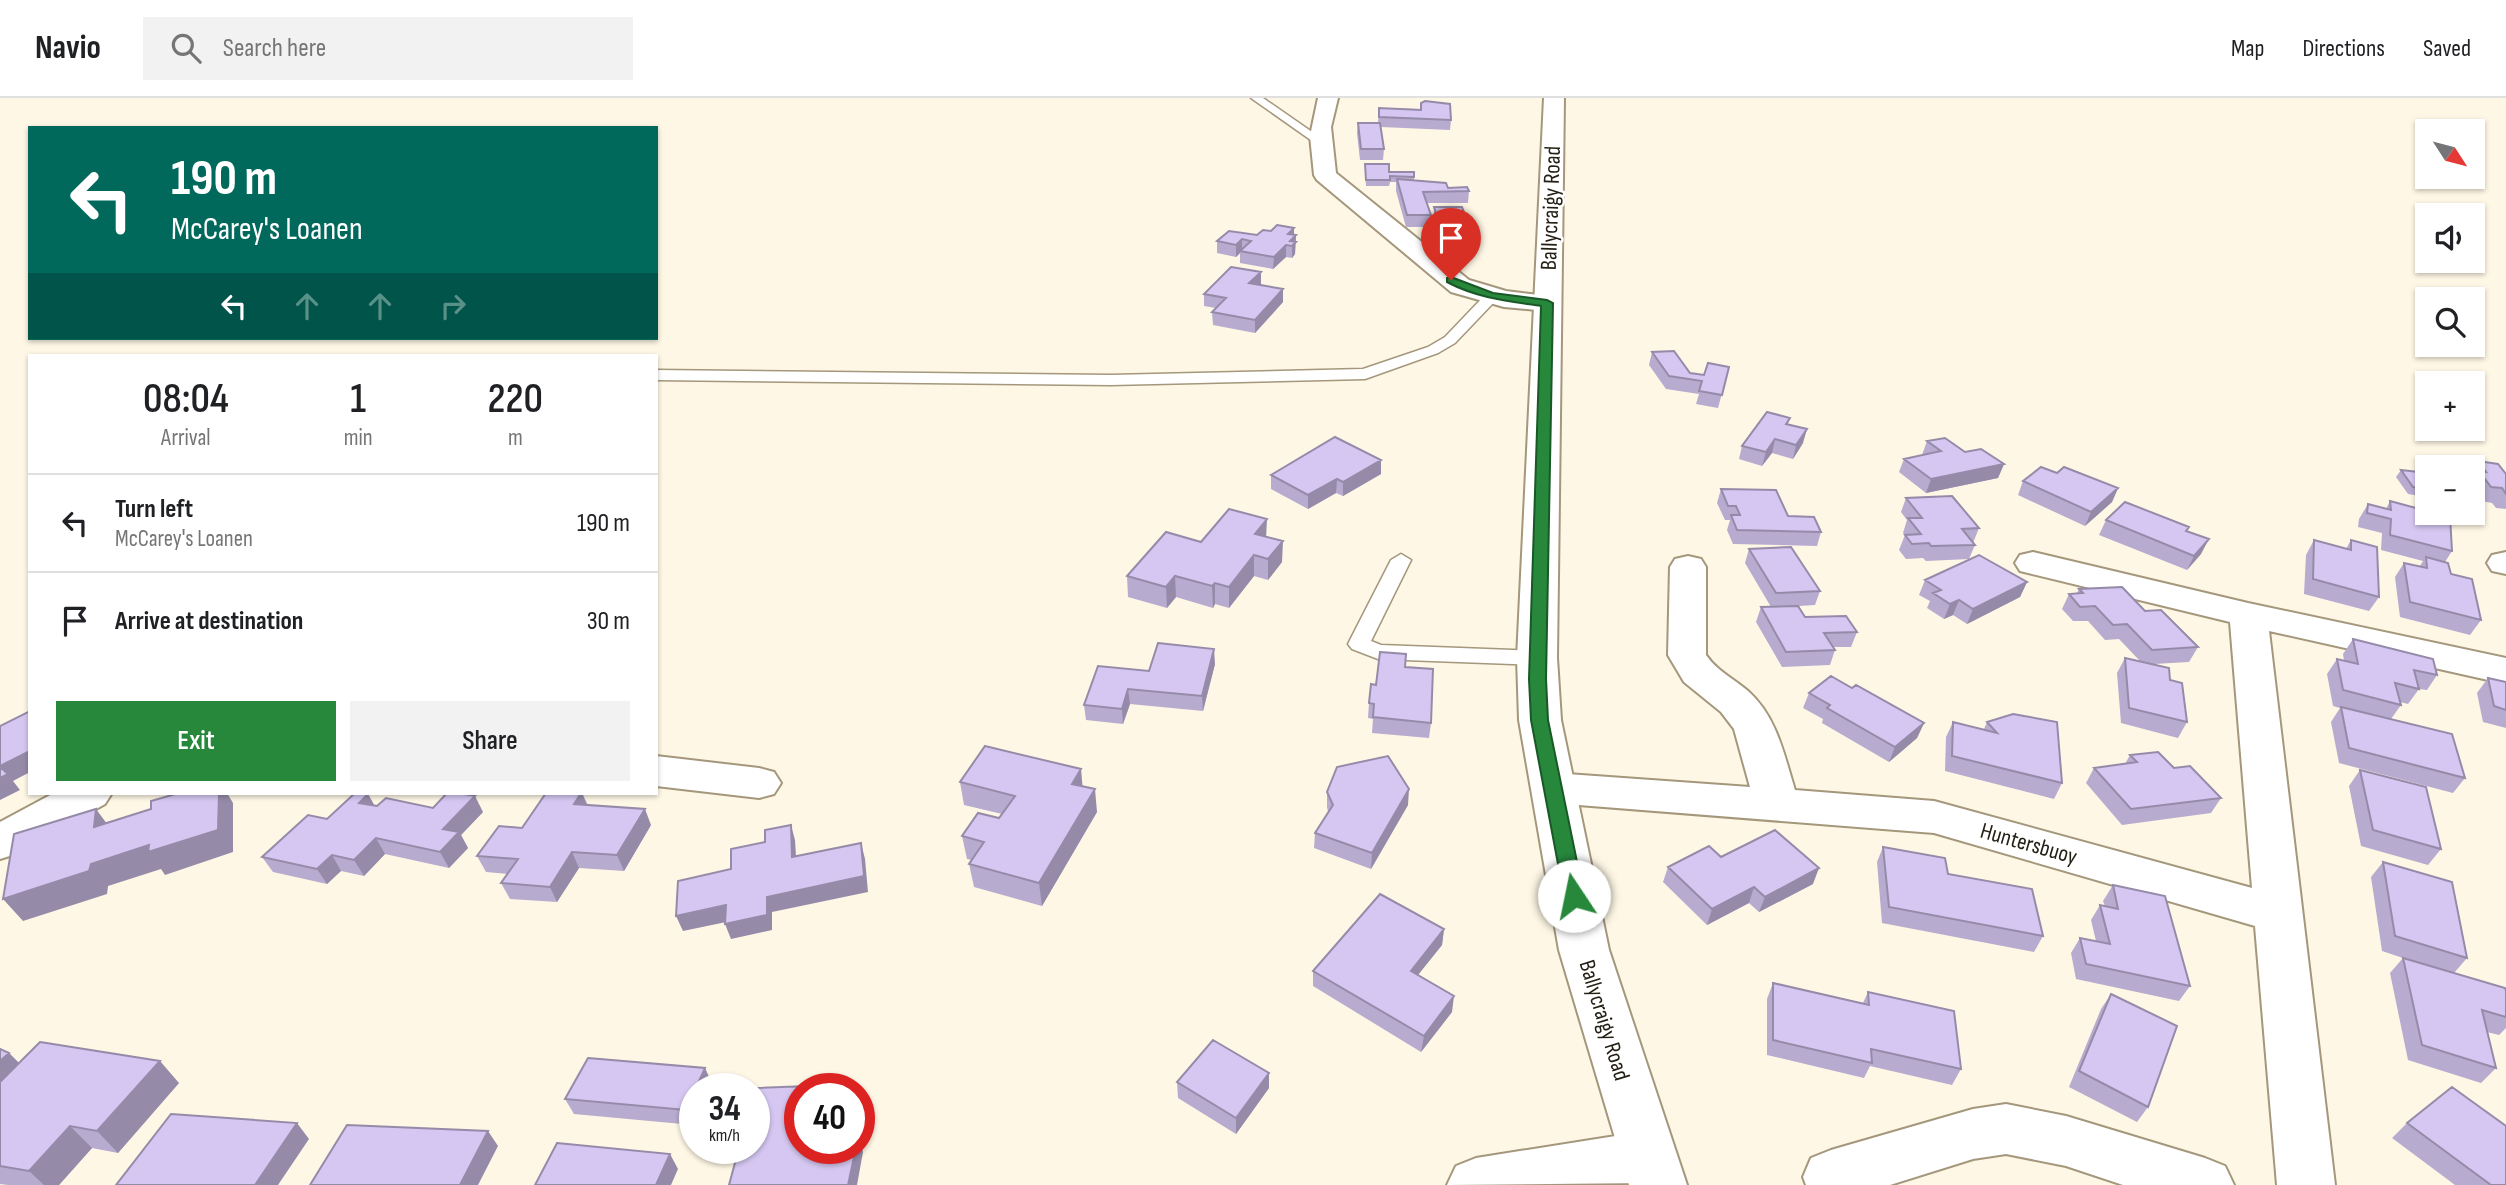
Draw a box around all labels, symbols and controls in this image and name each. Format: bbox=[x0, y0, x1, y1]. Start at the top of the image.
search box bbox=[143, 17, 633, 80]
text: Navio bbox=[35, 28, 101, 68]
icon: search bbox=[167, 29, 205, 67]
text: Search here bbox=[223, 33, 326, 64]
text: Map bbox=[2231, 34, 2264, 63]
text: Directions bbox=[2302, 34, 2385, 63]
text: Saved bbox=[2423, 34, 2471, 63]
north arrow bbox=[2415, 119, 2485, 189]
map controls bbox=[2415, 119, 2485, 525]
street label: Ballycraigy Road bbox=[1535, 145, 1567, 271]
text: 190 m bbox=[171, 150, 277, 209]
icon: left bbox=[56, 154, 147, 245]
button: sound bbox=[2415, 203, 2485, 273]
pin bbox=[1421, 208, 1481, 280]
text: McCarey's Loanen bbox=[171, 210, 363, 249]
icon: arrive bbox=[1432, 219, 1470, 257]
icon: left bbox=[215, 287, 253, 325]
icon: ahead bbox=[288, 287, 326, 325]
icon: ahead bbox=[361, 287, 399, 325]
icon: right bbox=[434, 287, 472, 325]
button: search bbox=[2415, 287, 2485, 357]
button: + bbox=[2415, 371, 2485, 441]
text: 08:04 bbox=[143, 374, 229, 425]
text: 1 bbox=[350, 374, 366, 425]
text: 220 bbox=[488, 374, 543, 425]
text: Arrival bbox=[161, 424, 211, 452]
text: min bbox=[344, 424, 373, 452]
text: m bbox=[508, 424, 523, 452]
button: − bbox=[2415, 455, 2485, 525]
text: Turn left bbox=[115, 494, 193, 525]
icon: left bbox=[56, 504, 94, 542]
text: 190 m bbox=[577, 508, 630, 539]
text: McCarey's Loanen bbox=[115, 525, 253, 553]
icon: arrive bbox=[56, 602, 94, 640]
text: Arrive at destination bbox=[115, 606, 303, 637]
text: 30 m bbox=[587, 606, 630, 637]
button: Exit bbox=[56, 701, 336, 781]
button: Share bbox=[350, 701, 630, 781]
street label: Huntersbuoy bbox=[1977, 817, 2080, 871]
position arrow bbox=[1537, 859, 1611, 933]
street label: Ballycraigy Road bbox=[1572, 957, 1636, 1084]
speed limit sign: 40 bbox=[784, 1073, 875, 1164]
text: 34 bbox=[709, 1088, 741, 1131]
text: km/h bbox=[709, 1125, 740, 1146]

